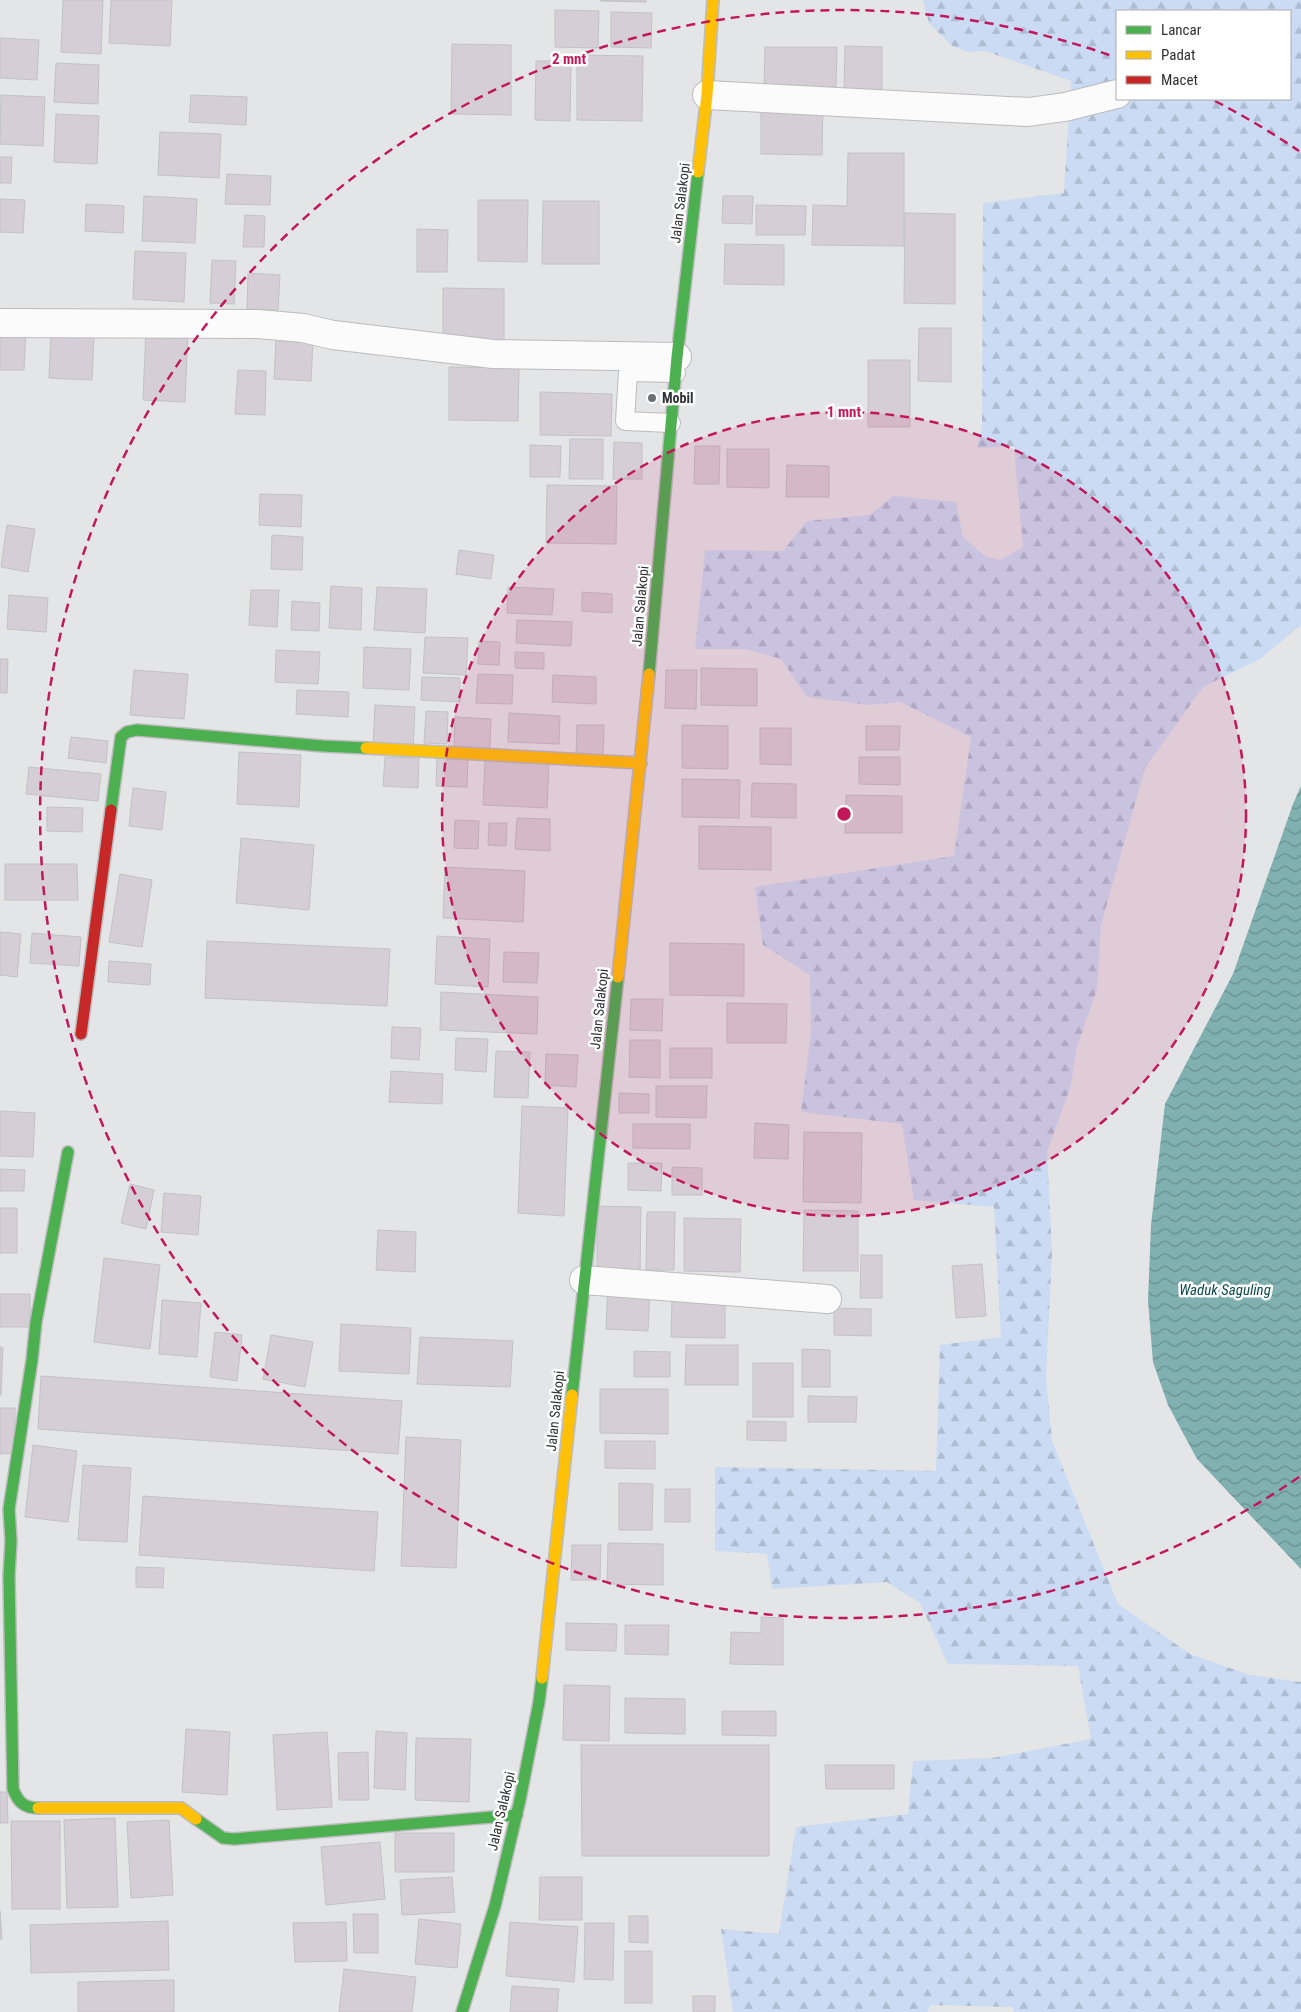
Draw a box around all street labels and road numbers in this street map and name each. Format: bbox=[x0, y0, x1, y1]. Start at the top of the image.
street label: Jalan Salakopi bbox=[667, 162, 693, 244]
street label: Jalan Salakopi bbox=[629, 565, 651, 647]
street label: Jalan Salakopi bbox=[587, 968, 611, 1050]
street label: Jalan Salakopi bbox=[543, 1370, 567, 1452]
street label: Jalan Salakopi bbox=[484, 1770, 518, 1852]

